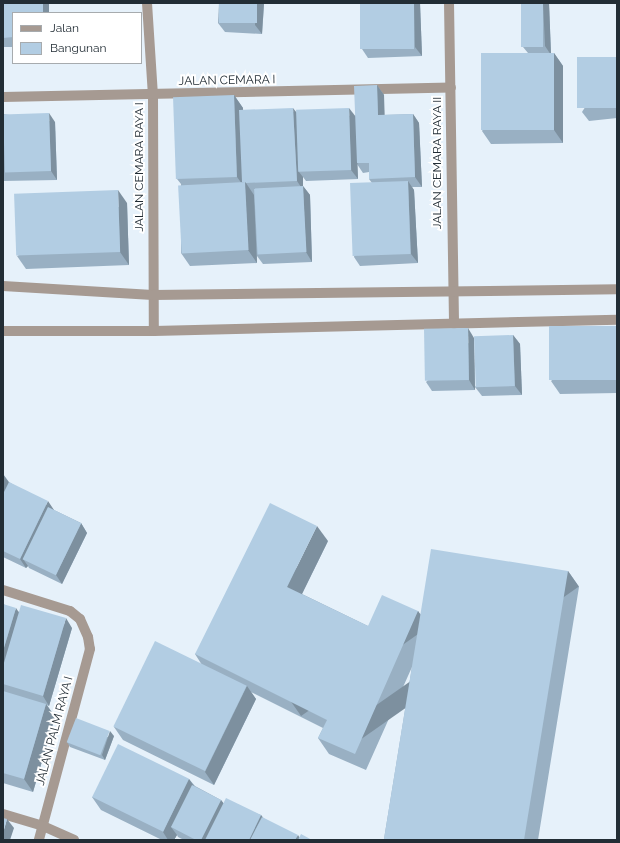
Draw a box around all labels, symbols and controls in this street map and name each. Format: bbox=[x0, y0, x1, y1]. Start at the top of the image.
legend bbox=[12, 12, 142, 64]
text: Jalan bbox=[50, 21, 79, 35]
text: Bangunan bbox=[50, 41, 107, 55]
street label: JALAN CEMARA I bbox=[178, 73, 276, 89]
street label: JALAN CEMARA RAYA II bbox=[431, 96, 445, 230]
street label: JALAN CEMARA RAYA I bbox=[133, 102, 147, 232]
street label: JALAN PALM RAYA I bbox=[33, 675, 77, 787]

